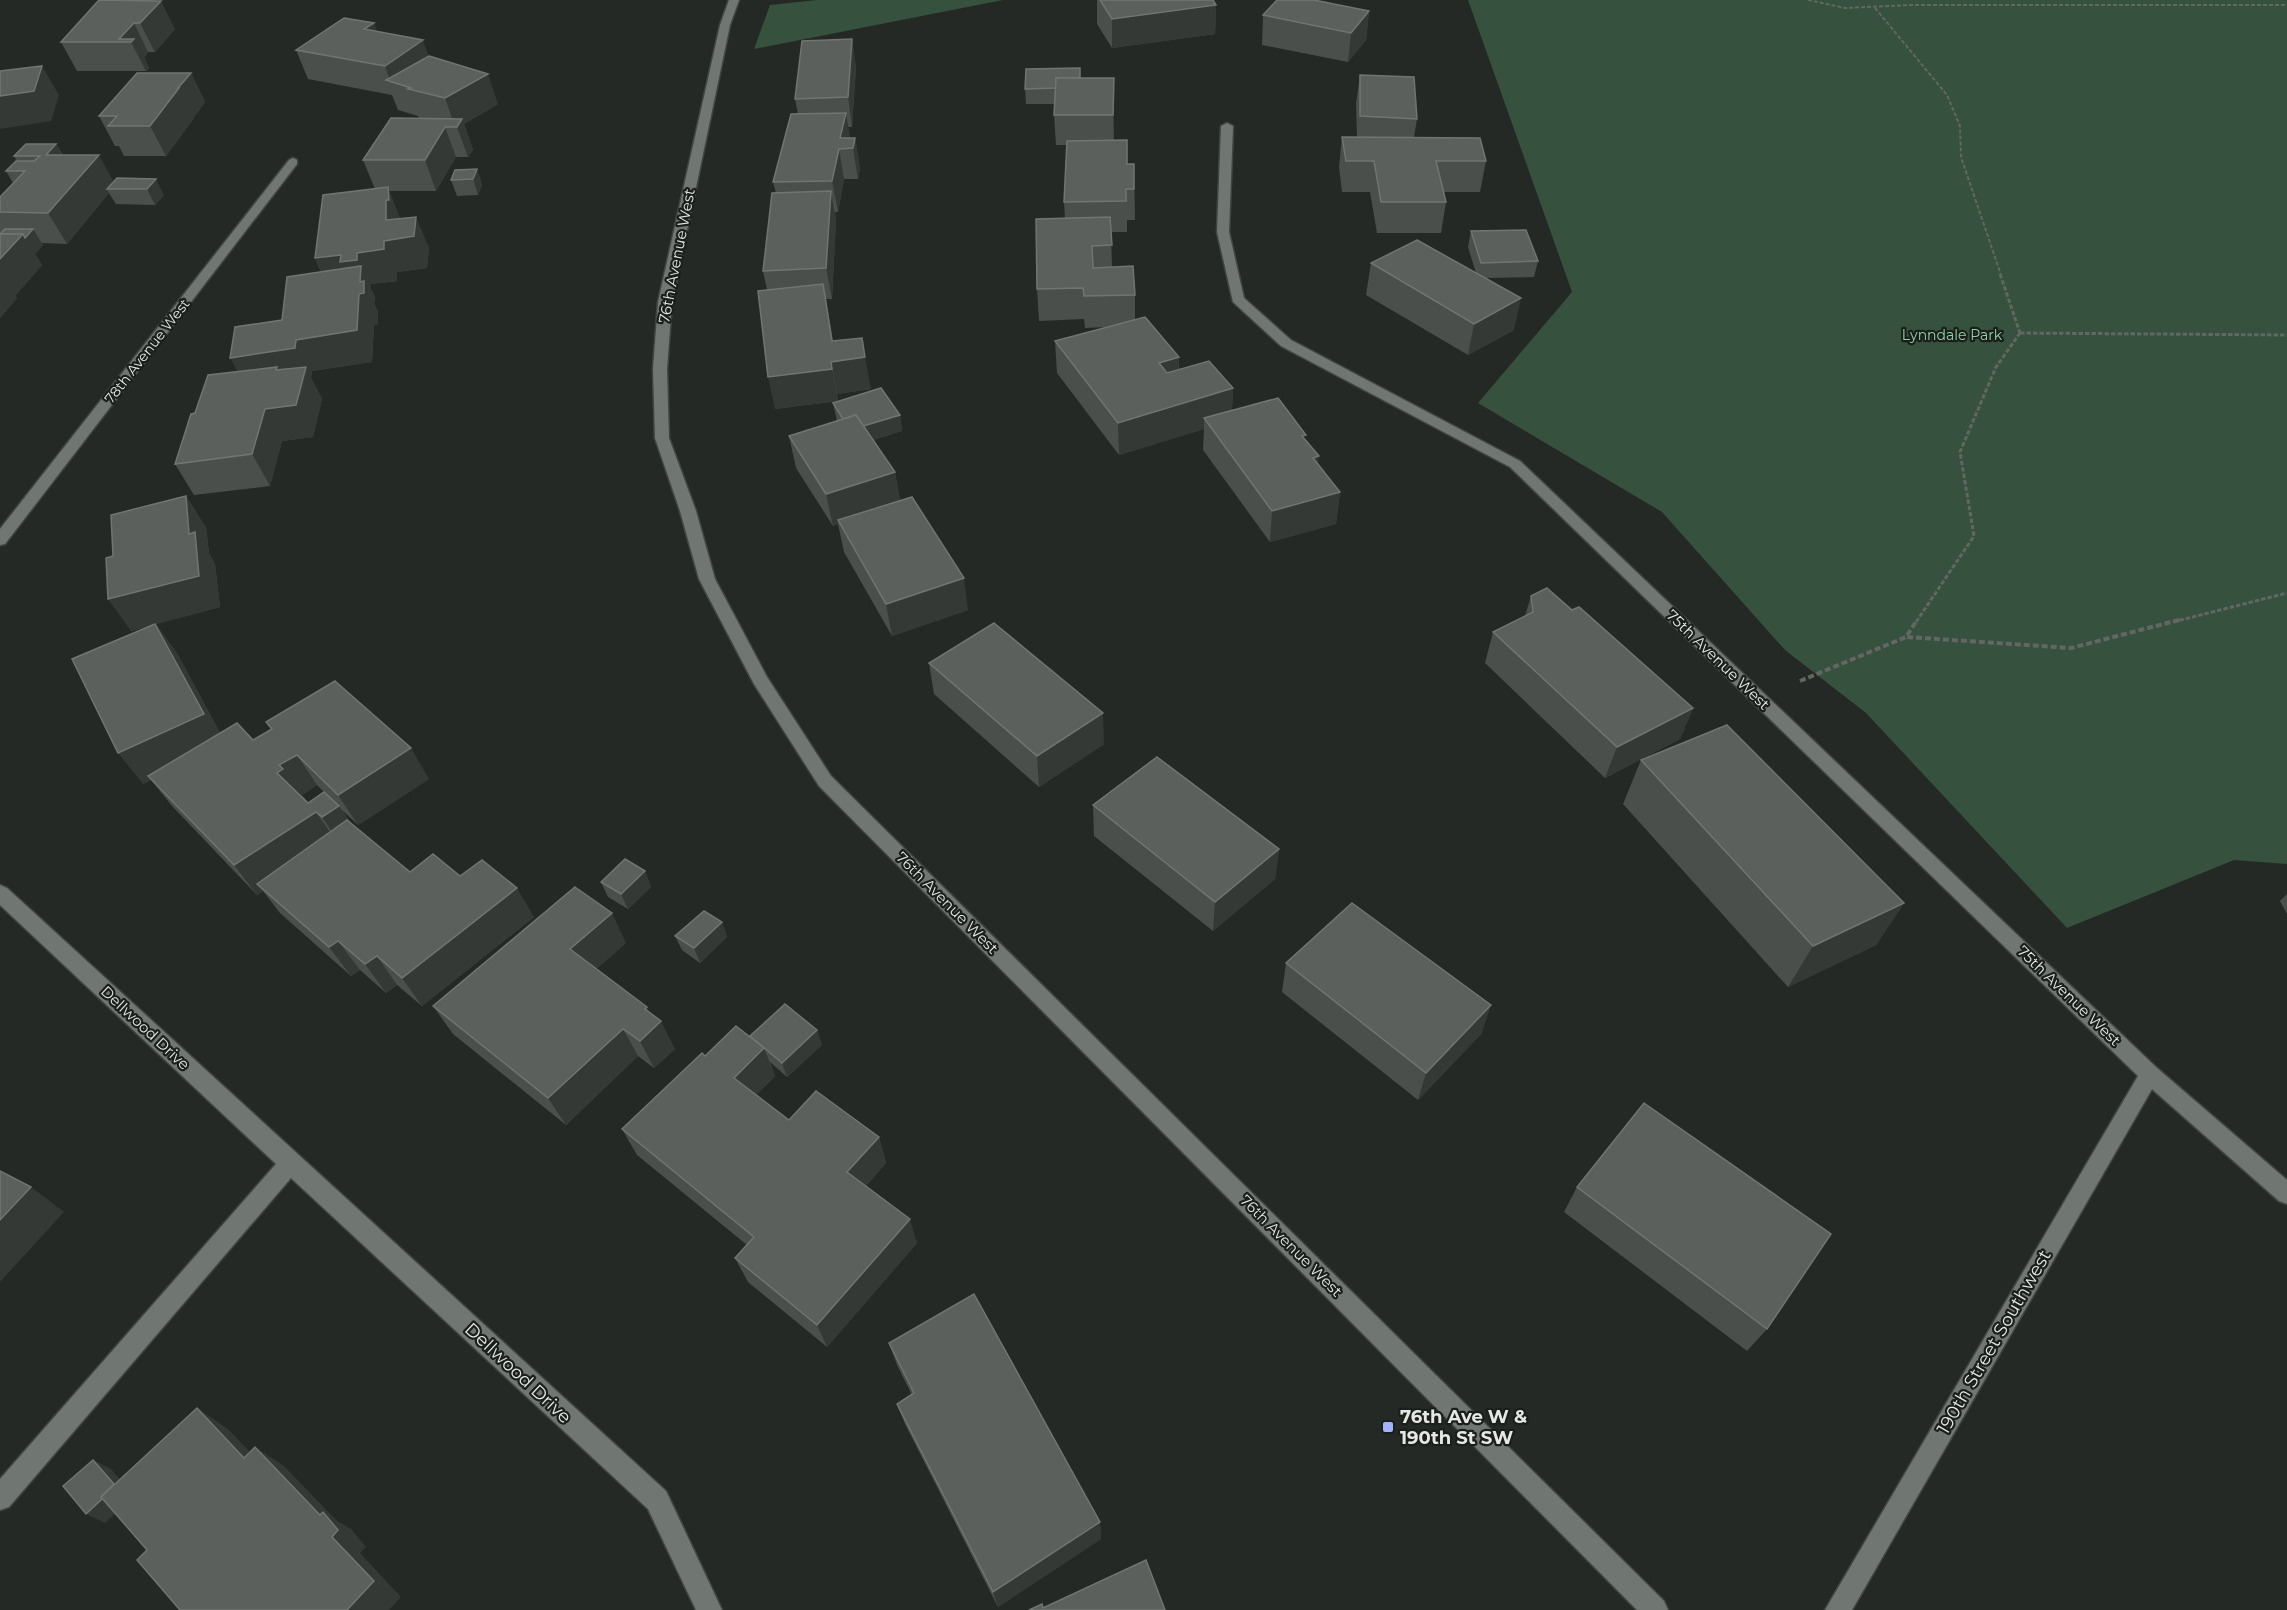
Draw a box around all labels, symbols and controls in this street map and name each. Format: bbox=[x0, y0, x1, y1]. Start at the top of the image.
street label: 76th Avenue West bbox=[654, 187, 699, 325]
street label: 78th Avenue West bbox=[101, 295, 194, 407]
park label: Lynndale Park bbox=[1902, 326, 2003, 344]
street label: 75th Avenue West bbox=[1663, 606, 1774, 714]
street label: 76th Avenue West bbox=[892, 848, 1002, 958]
street label: 75th Avenue West bbox=[2014, 942, 2125, 1050]
street label: Dellwood Drive bbox=[97, 982, 194, 1074]
street label: 76th Avenue West bbox=[1236, 1191, 1346, 1301]
street label: 190th Street Southwest bbox=[1932, 1246, 2056, 1438]
street label: Dellwood Drive bbox=[460, 1318, 576, 1428]
place label: 76th Ave W & 190th St SW bbox=[1400, 1406, 1527, 1449]
marker: 76th Ave W & 190th St SW bbox=[1381, 1420, 1395, 1434]

